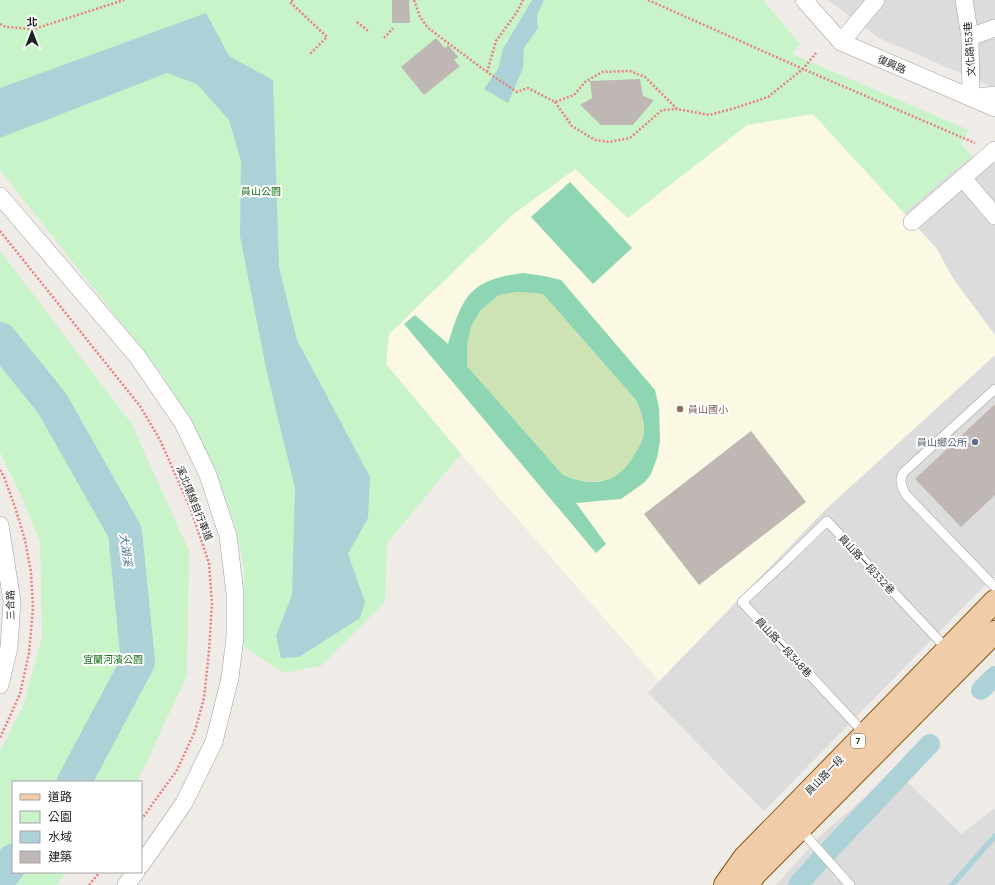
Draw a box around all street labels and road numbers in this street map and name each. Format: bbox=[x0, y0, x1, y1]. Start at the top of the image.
street label: 文化路153巷 bbox=[960, 21, 978, 77]
street label: 復興路 bbox=[875, 52, 909, 76]
street label: 溪北環線自行車道 bbox=[174, 463, 216, 543]
street label: 員山路一段332巷 bbox=[836, 531, 898, 597]
street label: 三合路 bbox=[3, 590, 17, 620]
street label: 員山路一段348巷 bbox=[753, 614, 815, 680]
road number: 7 bbox=[851, 734, 865, 748]
street label: 員山路一段 bbox=[802, 752, 846, 798]

